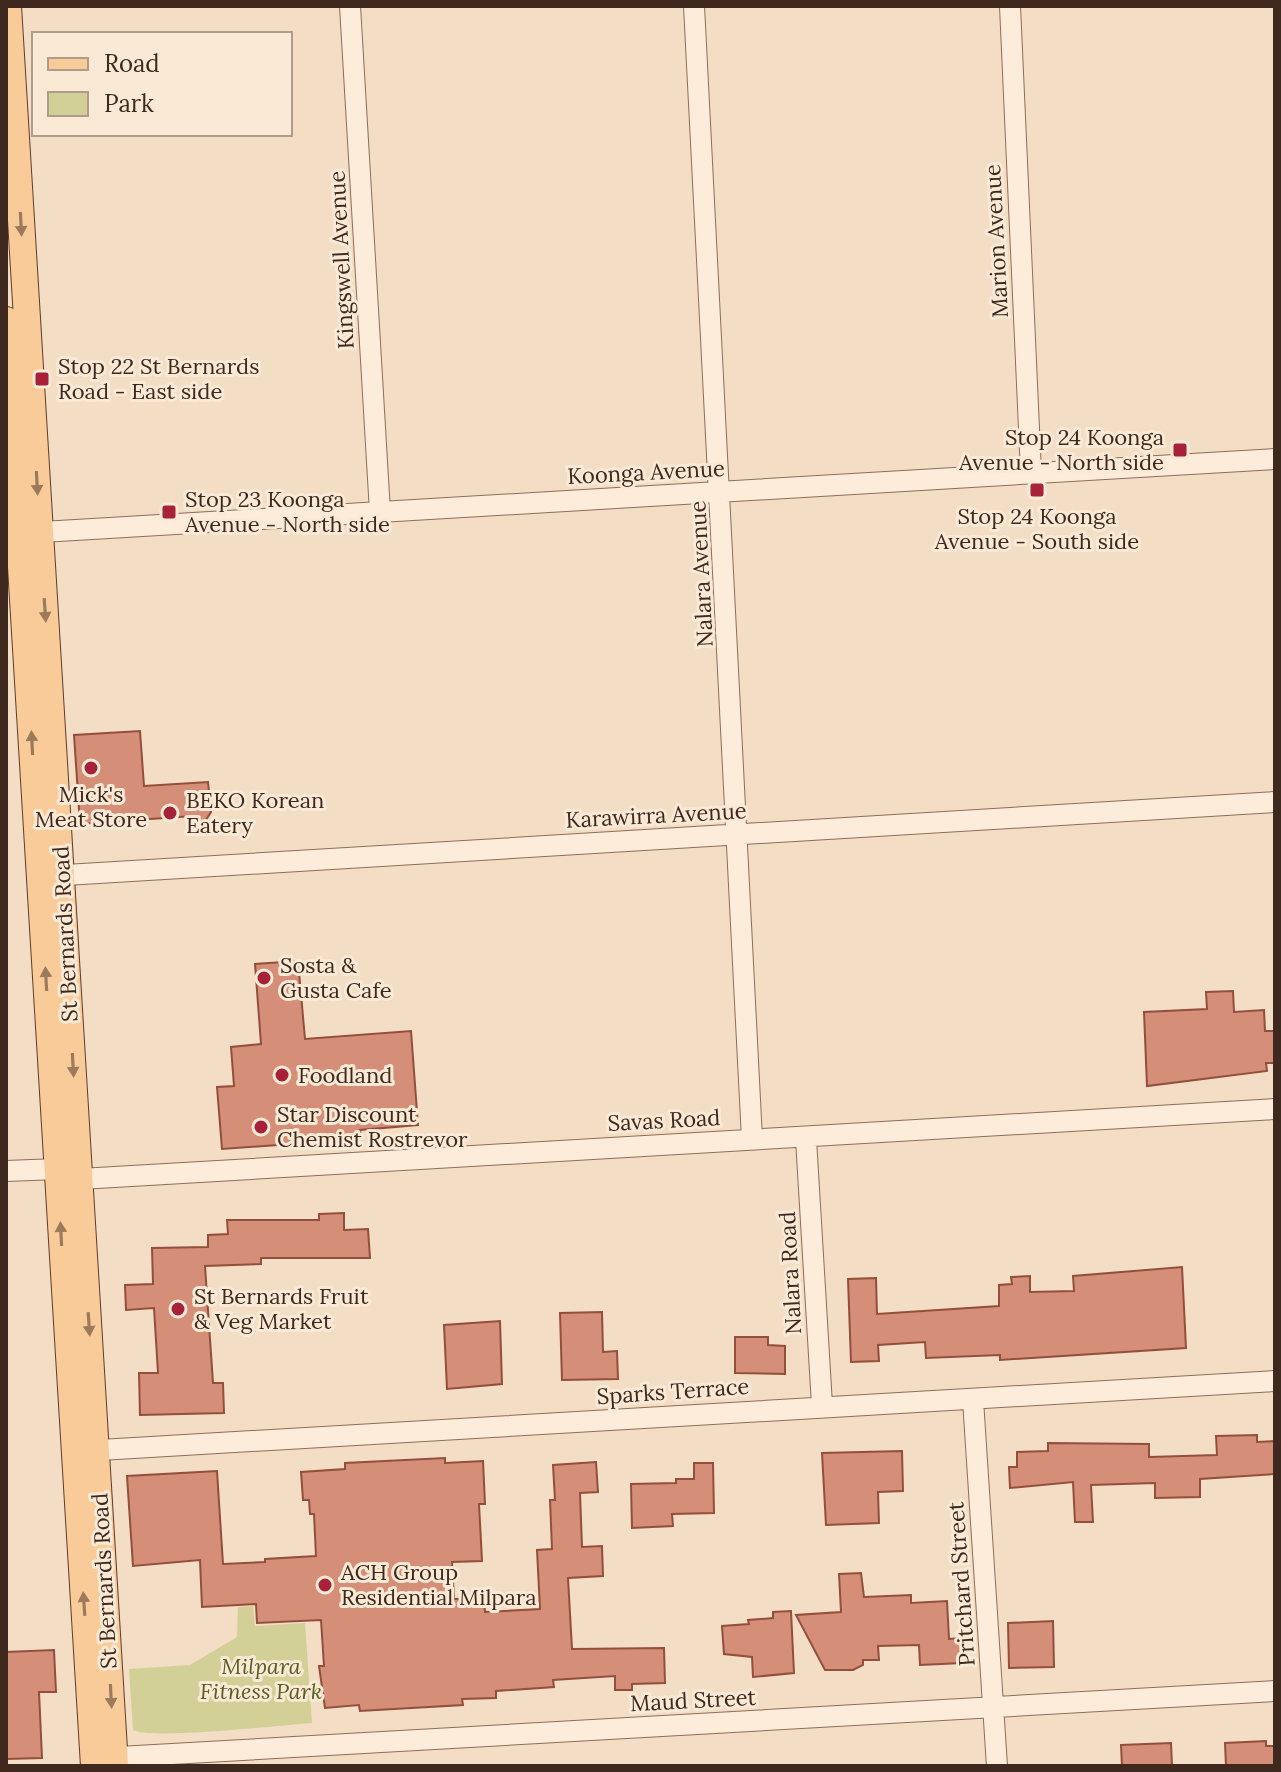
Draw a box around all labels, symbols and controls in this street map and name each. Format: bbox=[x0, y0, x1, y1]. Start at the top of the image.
legend bbox=[32, 32, 292, 136]
text: Road bbox=[104, 48, 160, 79]
text: Park bbox=[104, 88, 154, 119]
street label: Marion Avenue bbox=[978, 163, 1014, 319]
street label: Kingswell Avenue bbox=[322, 170, 360, 350]
one-way arrow bbox=[15, 212, 28, 237]
place label: Stop 22 St Bernards Road - East side bbox=[58, 352, 259, 405]
marker: Stop 22 St Bernards Road - East side bbox=[33, 370, 51, 388]
place label: Stop 24 Koonga Avenue - North side bbox=[958, 423, 1164, 476]
marker: Stop 24 Koonga Avenue - North side bbox=[1171, 441, 1189, 459]
street label: Koonga Avenue bbox=[566, 454, 726, 490]
one-way arrow bbox=[31, 471, 44, 496]
marker: Stop 24 Koonga Avenue - South side bbox=[1028, 481, 1046, 499]
place label: Stop 23 Koonga Avenue - North side bbox=[184, 485, 390, 538]
street label: Nalara Avenue bbox=[683, 500, 719, 648]
place label: Stop 24 Koonga Avenue - South side bbox=[934, 502, 1139, 555]
marker: Stop 23 Koonga Avenue - North side bbox=[160, 503, 178, 521]
one-way arrow bbox=[39, 598, 52, 623]
one-way arrow bbox=[25, 730, 38, 755]
marker: Mick's Meat Store bbox=[82, 759, 100, 777]
place label: Mick's Meat Store bbox=[35, 780, 147, 833]
place label: BEKO Korean Eatery bbox=[186, 786, 324, 839]
street label: Karawirra Avenue bbox=[565, 796, 747, 834]
marker: BEKO Korean Eatery bbox=[161, 804, 179, 822]
street label: St Bernards Road bbox=[46, 845, 84, 1023]
place label: Sosta & Gusta Cafe bbox=[280, 951, 392, 1004]
one-way arrow bbox=[39, 966, 52, 991]
marker: Sosta & Gusta Cafe bbox=[255, 969, 273, 987]
one-way arrow bbox=[67, 1053, 80, 1078]
place label: Foodland bbox=[298, 1061, 392, 1089]
marker: Foodland bbox=[273, 1066, 291, 1084]
place label: Star Discount Chemist Rostrevor bbox=[277, 1100, 468, 1153]
street label: Savas Road bbox=[607, 1103, 721, 1137]
marker: Star Discount Chemist Rostrevor bbox=[252, 1118, 270, 1136]
street label: Nalara Road bbox=[773, 1211, 807, 1335]
one-way arrow bbox=[55, 1221, 68, 1246]
place label: St Bernards Fruit & Veg Market bbox=[194, 1282, 369, 1335]
marker: St Bernards Fruit & Veg Market bbox=[169, 1300, 187, 1318]
one-way arrow bbox=[83, 1312, 96, 1337]
street label: Sparks Terrace bbox=[596, 1372, 750, 1410]
street label: St Bernards Road bbox=[85, 1492, 123, 1670]
street label: Pritchard Street bbox=[941, 1500, 981, 1667]
place label: ACH Group Residential Milpara bbox=[340, 1558, 537, 1611]
marker: ACH Group Residential Milpara bbox=[316, 1576, 334, 1594]
one-way arrow bbox=[77, 1591, 90, 1616]
park label: Milpara Fitness Park bbox=[200, 1652, 322, 1705]
street label: Maud Street bbox=[629, 1683, 757, 1717]
one-way arrow bbox=[105, 1684, 118, 1709]

